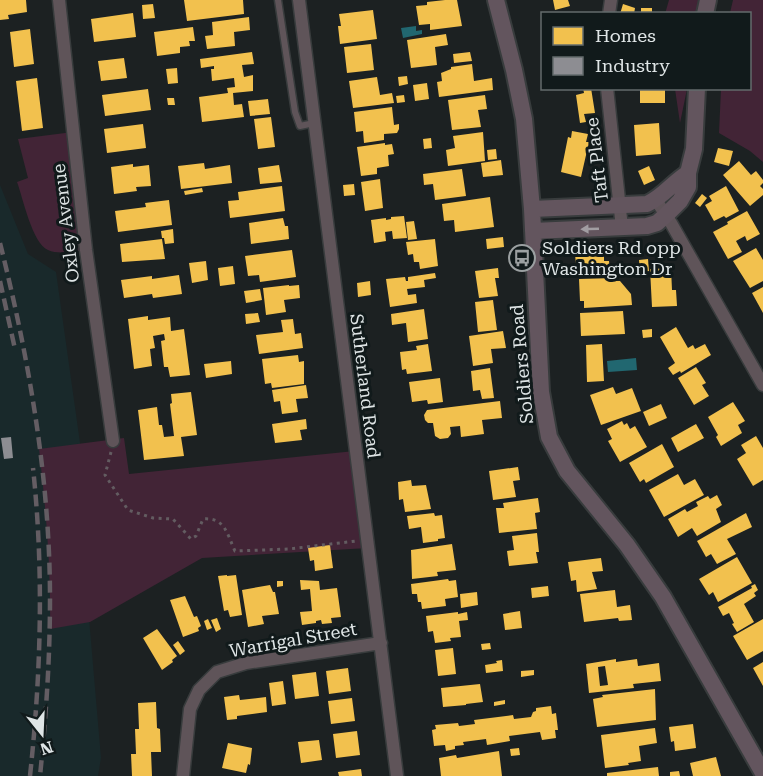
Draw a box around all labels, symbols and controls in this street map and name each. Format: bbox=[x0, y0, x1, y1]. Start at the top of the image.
legend bbox=[541, 12, 751, 90]
text: Homes bbox=[595, 25, 656, 46]
text: Industry bbox=[595, 55, 670, 76]
street label: Taft Place bbox=[581, 116, 612, 204]
street label: Oxley Avenue bbox=[48, 162, 83, 284]
one-way arrow bbox=[580, 225, 599, 234]
place label: Soldiers Rd opp Washington Dr bbox=[542, 237, 681, 279]
bus stop icon: Soldiers Rd opp Washington Dr bbox=[507, 243, 537, 273]
street label: Soldiers Road bbox=[506, 303, 537, 425]
street label: Sutherland Road bbox=[346, 313, 385, 460]
street label: Warrigal Street bbox=[227, 618, 359, 661]
north arrow bbox=[12, 704, 72, 764]
text: N bbox=[38, 737, 55, 759]

